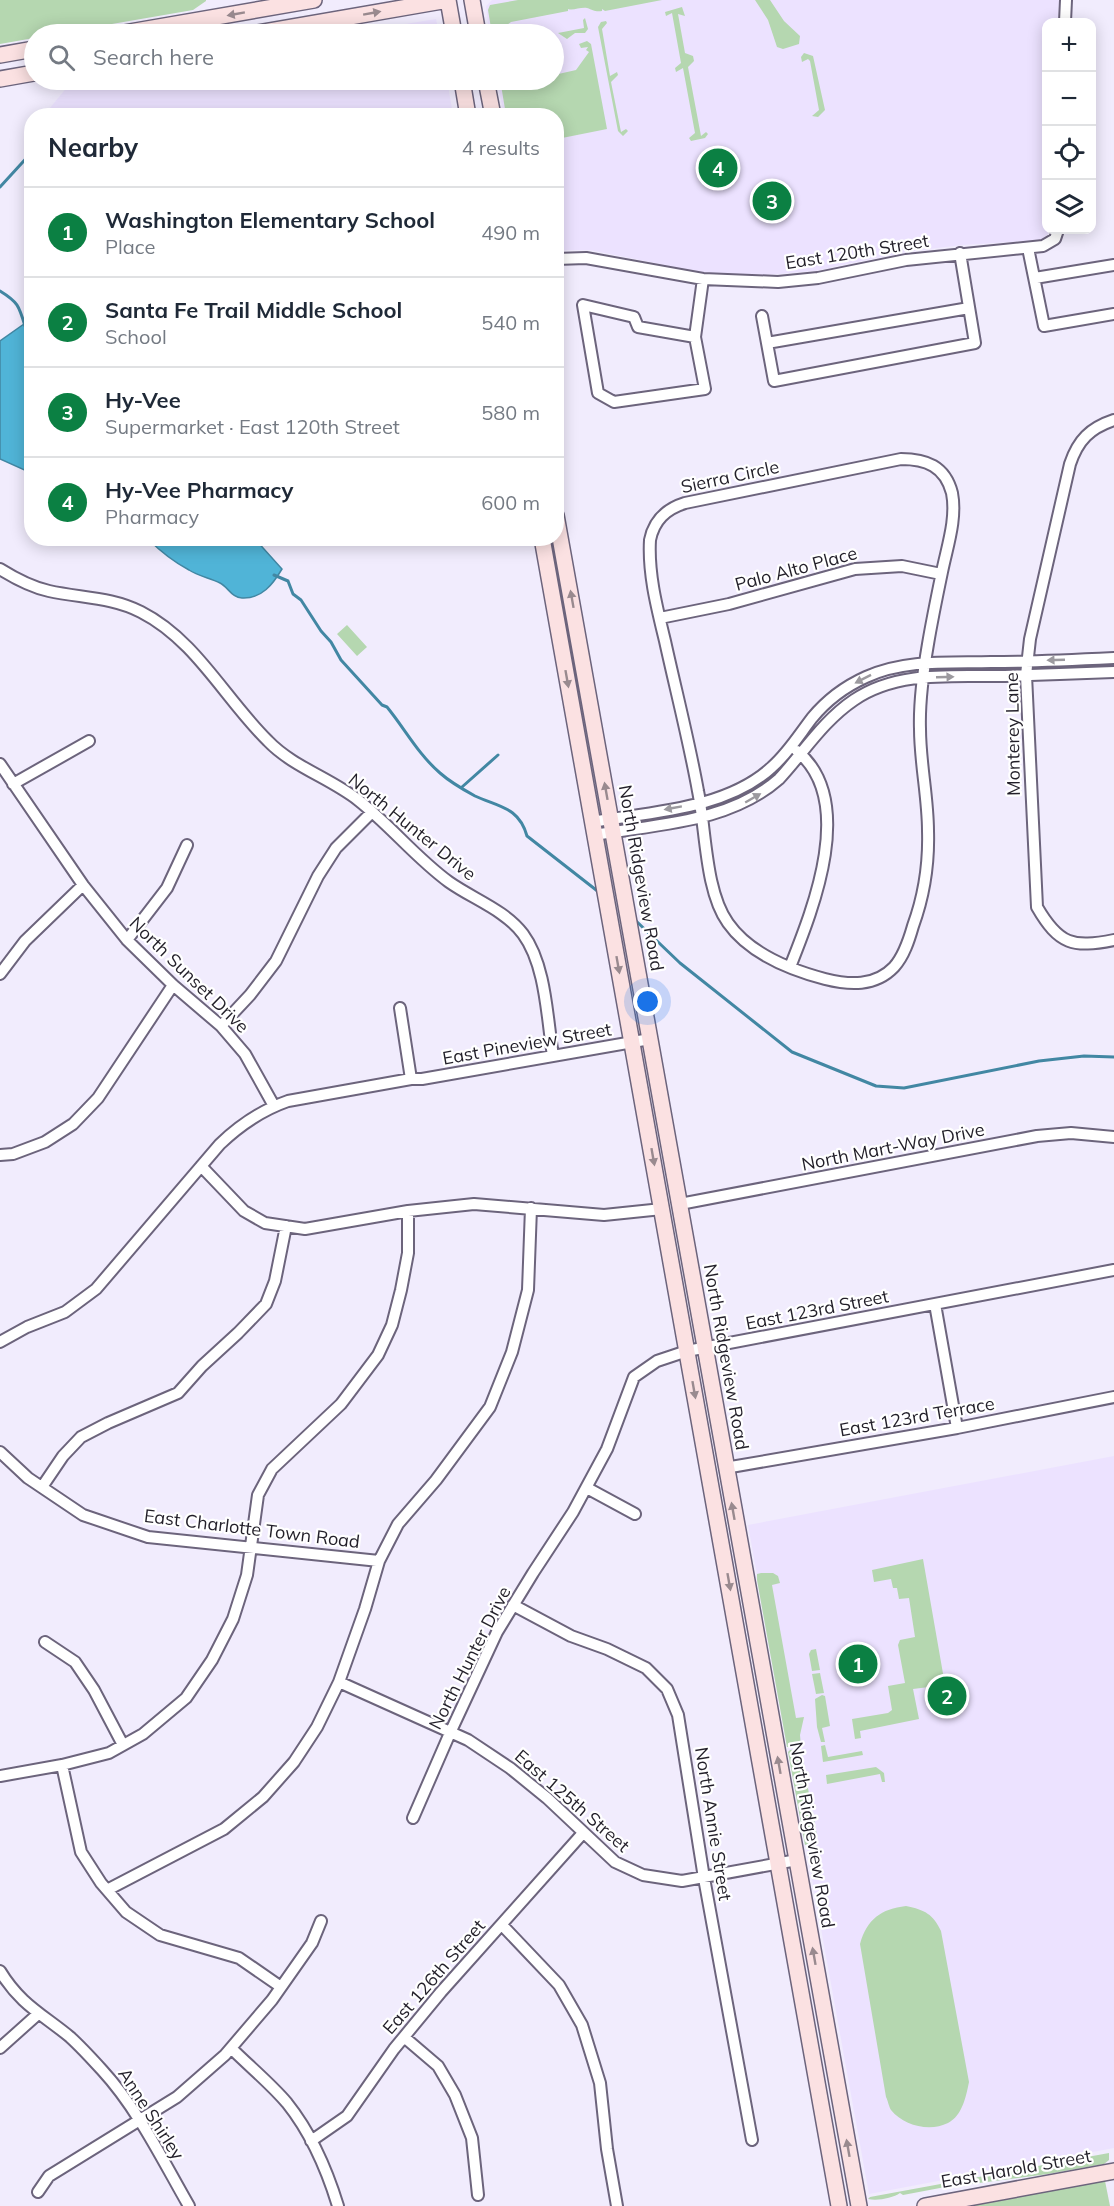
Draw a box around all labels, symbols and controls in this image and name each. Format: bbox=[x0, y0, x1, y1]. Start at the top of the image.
one-way arrow bbox=[363, 9, 382, 18]
one-way arrow bbox=[226, 10, 245, 19]
map controls bbox=[1042, 18, 1096, 234]
button: + bbox=[1042, 18, 1096, 72]
search box bbox=[24, 24, 564, 90]
icon: search bbox=[45, 41, 78, 74]
text: Search here bbox=[93, 43, 214, 71]
button: − bbox=[1042, 72, 1096, 126]
button: locate bbox=[1042, 126, 1096, 180]
text: Nearby bbox=[48, 131, 138, 164]
text: 4 results bbox=[462, 135, 540, 160]
pin: 4 bbox=[698, 146, 738, 190]
pin: 3 bbox=[752, 178, 792, 224]
button: layers bbox=[1042, 180, 1096, 234]
text: Washington Elementary School bbox=[105, 206, 435, 234]
text: 1 bbox=[62, 220, 74, 245]
text: 490 m bbox=[481, 220, 540, 245]
street label: East 120th Street bbox=[784, 229, 930, 274]
text: Place bbox=[105, 234, 155, 259]
text: Santa Fe Trail Middle School bbox=[105, 296, 402, 324]
text: 2 bbox=[62, 310, 74, 335]
text: 540 m bbox=[481, 310, 540, 335]
text: School bbox=[105, 324, 167, 349]
text: Hy-Vee bbox=[105, 386, 181, 414]
text: 3 bbox=[62, 400, 74, 425]
text: 580 m bbox=[481, 400, 540, 425]
text: Supermarket · East 120th Street bbox=[105, 414, 400, 439]
street label: Sierra Circle bbox=[679, 455, 781, 498]
text: Hy-Vee Pharmacy bbox=[105, 476, 294, 504]
text: 4 bbox=[62, 490, 74, 515]
text: 600 m bbox=[481, 490, 540, 515]
text: Pharmacy bbox=[105, 504, 199, 529]
street label: Palo Alto Place bbox=[732, 541, 859, 596]
one-way arrow bbox=[567, 590, 576, 609]
one-way arrow bbox=[1046, 656, 1065, 665]
one-way arrow bbox=[563, 669, 572, 688]
one-way arrow bbox=[936, 672, 955, 681]
street label: Monterey Lane bbox=[1000, 672, 1025, 796]
one-way arrow bbox=[854, 674, 872, 684]
street label: North Hunter Drive bbox=[344, 768, 481, 885]
one-way arrow bbox=[601, 782, 610, 801]
street label: North Ridgeview Road bbox=[614, 783, 669, 973]
one-way arrow bbox=[745, 792, 761, 803]
one-way arrow bbox=[664, 804, 683, 813]
street label: North Sunset Drive bbox=[125, 912, 254, 1038]
one-way arrow bbox=[614, 956, 623, 975]
your location bbox=[633, 987, 662, 1016]
street label: East Pineview Street bbox=[441, 1017, 613, 1070]
street label: North Mart-Way Drive bbox=[799, 1117, 986, 1176]
one-way arrow bbox=[648, 1148, 657, 1167]
street label: North Ridgeview Road bbox=[699, 1262, 754, 1452]
street label: East 123rd Street bbox=[743, 1284, 890, 1335]
one-way arrow bbox=[690, 1381, 699, 1400]
street label: East 123rd Terrace bbox=[838, 1392, 996, 1441]
one-way arrow bbox=[728, 1501, 737, 1520]
street label: East Charlotte Town Road bbox=[143, 1504, 361, 1553]
one-way arrow bbox=[725, 1573, 734, 1592]
street label: North Hunter Drive bbox=[424, 1582, 516, 1733]
pin: 1 bbox=[838, 1642, 878, 1686]
pin: 2 bbox=[928, 1674, 966, 1718]
street label: North Ridgeview Road bbox=[785, 1740, 840, 1930]
street label: East 125th Street bbox=[510, 1744, 635, 1857]
street label: North Annie Street bbox=[690, 1745, 737, 1902]
one-way arrow bbox=[775, 1755, 784, 1774]
street label: East 126th Street bbox=[377, 1914, 490, 2039]
one-way arrow bbox=[809, 1947, 818, 1966]
street label: Anne Shirley bbox=[113, 2063, 190, 2164]
one-way arrow bbox=[844, 2139, 853, 2158]
street label: East Harold Street bbox=[939, 2144, 1093, 2193]

